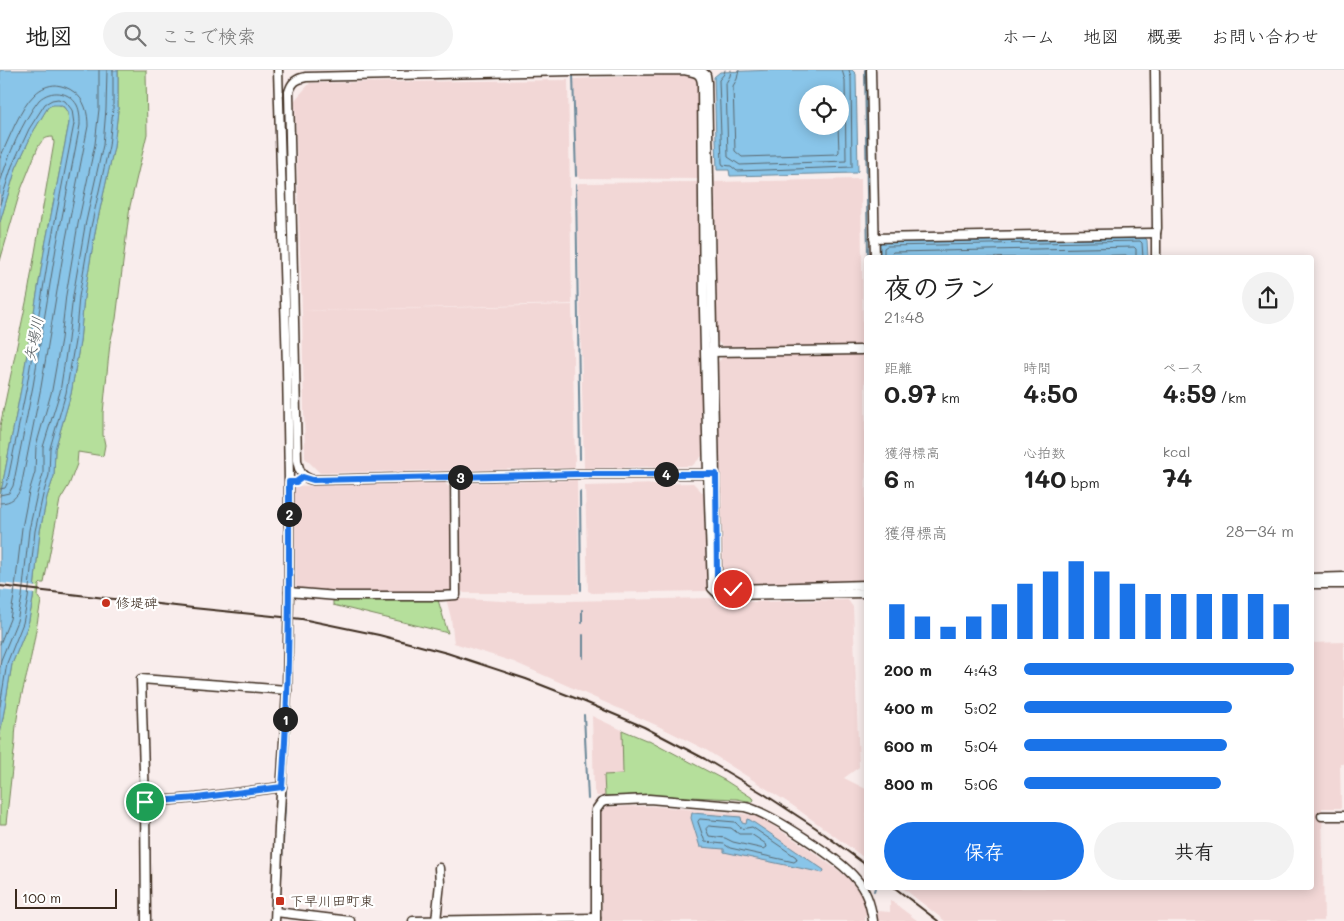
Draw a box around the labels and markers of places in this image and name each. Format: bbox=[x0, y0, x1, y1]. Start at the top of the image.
pin: 4 bbox=[654, 462, 678, 486]
pin: 3 bbox=[448, 464, 472, 490]
pin: 2 bbox=[276, 502, 302, 526]
pin bbox=[712, 568, 754, 610]
place label: 修堤碑 bbox=[116, 593, 158, 612]
marker: 修堤碑 bbox=[100, 597, 112, 609]
pin: 1 bbox=[272, 706, 298, 732]
pin bbox=[124, 781, 166, 823]
place label: 下早川田町東 bbox=[290, 891, 374, 910]
marker: 下早川田町東 bbox=[274, 895, 286, 907]

